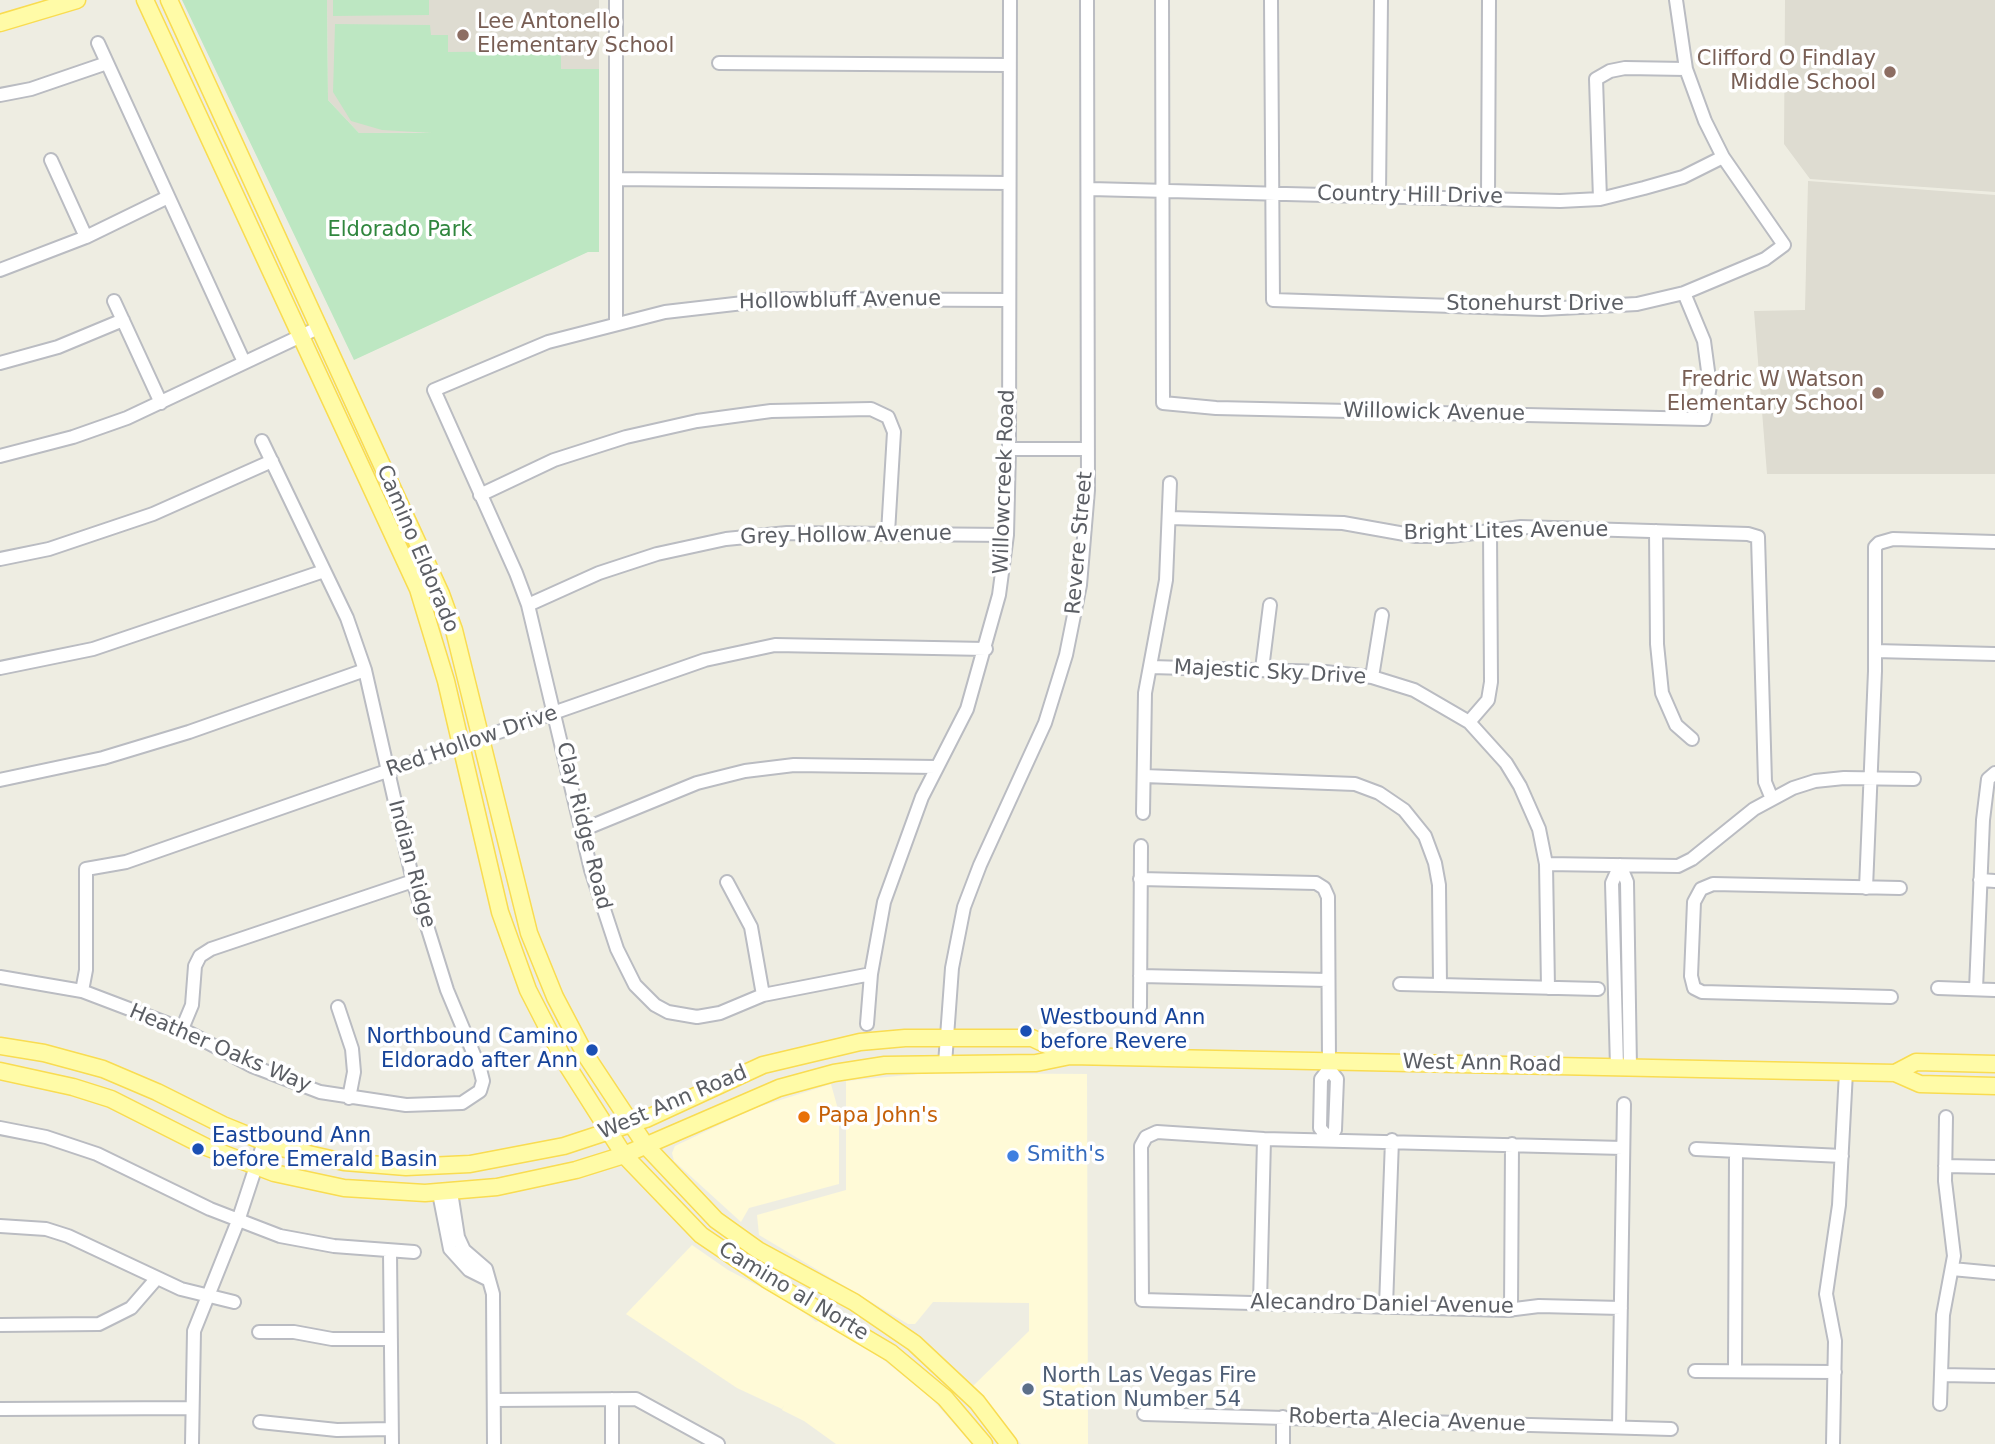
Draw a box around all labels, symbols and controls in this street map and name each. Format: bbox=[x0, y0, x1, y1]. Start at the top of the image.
place label: Lee Antonello Elementary School bbox=[477, 10, 674, 60]
marker: Lee Antonello Elementary School bbox=[455, 27, 471, 43]
place label: Clifford O Findlay Middle School bbox=[1697, 47, 1876, 97]
marker: Clifford O Findlay Middle School bbox=[1882, 64, 1898, 80]
street label: Country Hill Drive bbox=[1317, 182, 1503, 210]
park label: Eldorado Park bbox=[327, 218, 473, 244]
street label: Hollowbluff Avenue bbox=[739, 287, 941, 315]
street label: Stonehurst Drive bbox=[1446, 292, 1624, 318]
place label: Fredric W Watson Elementary School bbox=[1667, 368, 1864, 418]
marker: Fredric W Watson Elementary School bbox=[1870, 385, 1886, 401]
street label: Willowcreek Road bbox=[989, 389, 1021, 575]
street label: Willowick Avenue bbox=[1343, 399, 1525, 427]
street label: Camino Eldorado bbox=[370, 461, 464, 637]
street label: Revere Street bbox=[1061, 470, 1099, 616]
street label: Bright Lites Avenue bbox=[1403, 518, 1609, 546]
street label: Grey Hollow Avenue bbox=[740, 522, 952, 550]
street label: Majestic Sky Drive bbox=[1173, 655, 1367, 691]
street label: Red Hollow Drive bbox=[383, 701, 561, 783]
street label: Clay Ridge Road bbox=[550, 740, 616, 912]
street label: Indian Ridge bbox=[382, 797, 440, 931]
street label: Heather Oaks Way bbox=[125, 999, 315, 1099]
place label: Westbound Ann before Revere bbox=[1040, 1006, 1205, 1056]
marker: Westbound Ann before Revere bbox=[1018, 1023, 1034, 1039]
place label: Northbound Camino Eldorado after Ann bbox=[366, 1025, 578, 1075]
marker: Northbound Camino Eldorado after Ann bbox=[584, 1042, 600, 1058]
street label: West Ann Road bbox=[1402, 1050, 1562, 1078]
street label: West Ann Road bbox=[595, 1060, 751, 1146]
place label: Papa John's bbox=[818, 1104, 938, 1130]
marker: Papa John's bbox=[796, 1109, 812, 1125]
place label: Eastbound Ann before Emerald Basin bbox=[212, 1124, 438, 1174]
marker: Eastbound Ann before Emerald Basin bbox=[190, 1141, 206, 1157]
place label: Smith's bbox=[1027, 1143, 1105, 1169]
marker: Smith's bbox=[1005, 1148, 1021, 1164]
street label: Camino al Norte bbox=[713, 1237, 873, 1347]
street label: Alecandro Daniel Avenue bbox=[1250, 1290, 1514, 1320]
place label: North Las Vegas Fire Station Number 54 bbox=[1042, 1364, 1257, 1414]
marker: North Las Vegas Fire Station Number 54 bbox=[1020, 1381, 1036, 1397]
street label: Roberta Alecia Avenue bbox=[1288, 1404, 1526, 1438]

